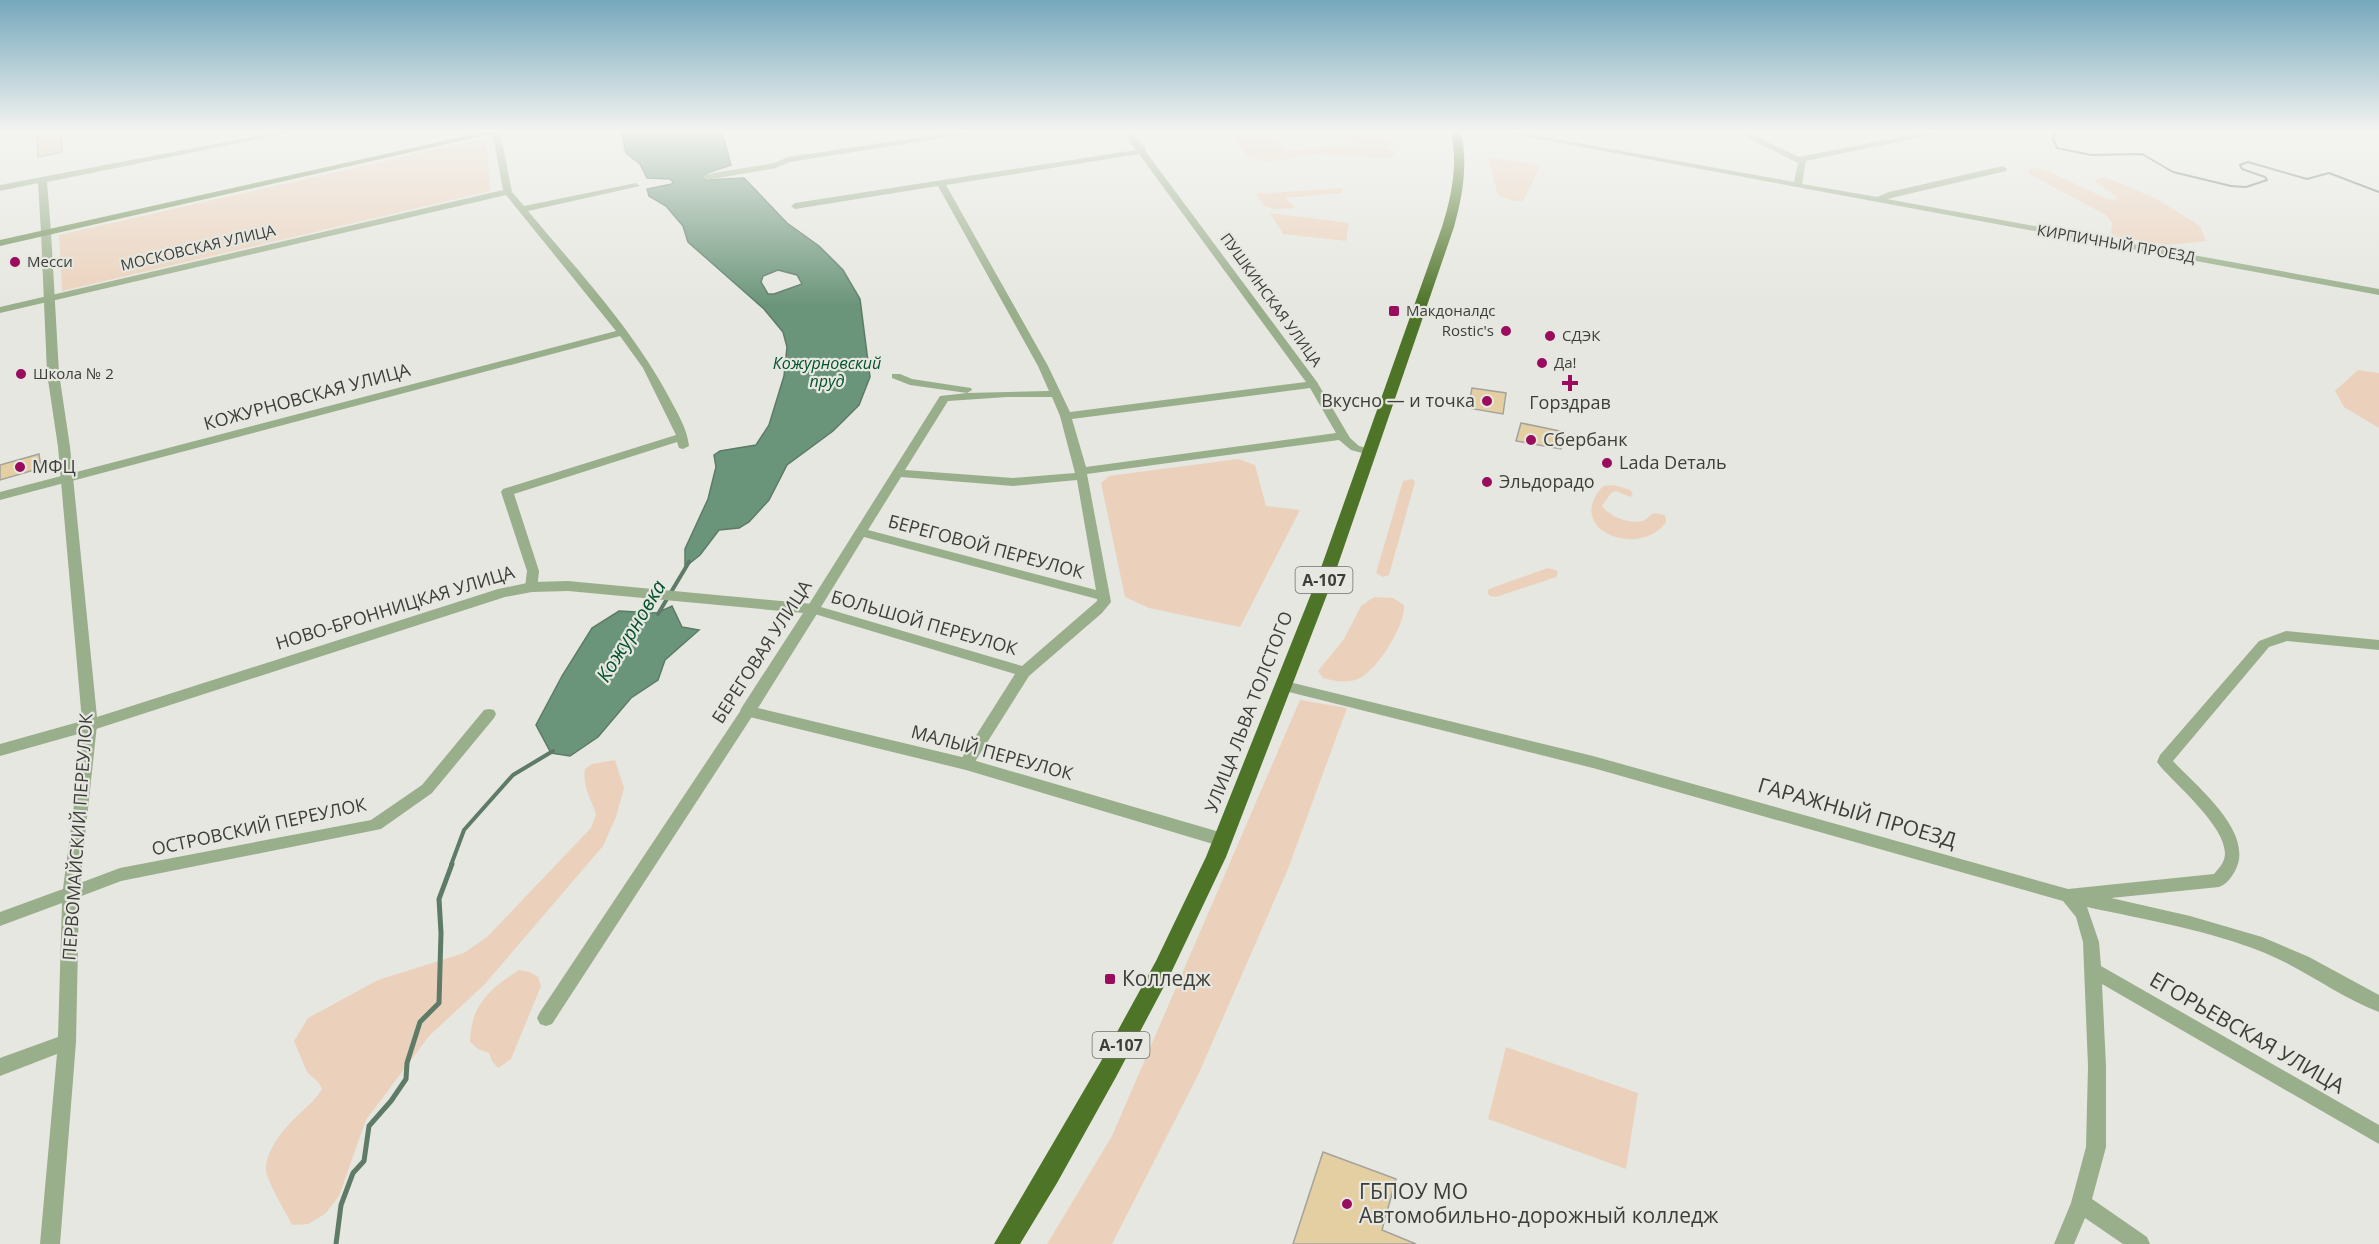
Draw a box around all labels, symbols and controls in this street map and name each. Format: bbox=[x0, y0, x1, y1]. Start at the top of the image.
street label: МОСКОВСКАЯ УЛИЦА bbox=[118, 219, 278, 275]
street label: КИРПИЧНЫЙ ПРОЕЗД bbox=[2035, 219, 2197, 267]
street label: ПУШКИНСКАЯ УЛИЦА bbox=[1217, 229, 1327, 371]
place label: Месси bbox=[27, 251, 73, 271]
marker: Месси bbox=[8, 255, 22, 269]
place label: Макдоналдс bbox=[1406, 300, 1495, 320]
marker: Макдоналдс bbox=[1387, 304, 1401, 318]
place label: Rostic's bbox=[1442, 320, 1494, 340]
marker: Rostic's bbox=[1499, 324, 1513, 338]
place label: СДЭК bbox=[1562, 325, 1601, 345]
marker: СДЭК bbox=[1543, 329, 1557, 343]
water label: Кожурновский пруд bbox=[773, 352, 881, 392]
place label: Да! bbox=[1554, 352, 1577, 372]
marker: Да! bbox=[1535, 356, 1549, 370]
street label: КОЖУРНОВСКАЯ УЛИЦА bbox=[201, 357, 413, 435]
place label: Школа № 2 bbox=[33, 363, 114, 383]
marker: Школа № 2 bbox=[14, 367, 28, 381]
marker: Горздрав bbox=[1563, 376, 1577, 390]
place label: Вкусно — и точка bbox=[1321, 388, 1475, 412]
place label: Горздрав bbox=[1529, 390, 1611, 414]
marker: Вкусно — и точка bbox=[1480, 394, 1494, 408]
place label: Сбербанк bbox=[1543, 427, 1628, 451]
marker: Сбербанк bbox=[1524, 433, 1538, 447]
place label: Lada Dеталь bbox=[1619, 450, 1727, 474]
place label: МФЦ bbox=[32, 454, 76, 478]
marker: Lada Dеталь bbox=[1600, 456, 1614, 470]
marker: МФЦ bbox=[13, 460, 27, 474]
place label: Эльдорадо bbox=[1499, 469, 1595, 493]
marker: Эльдорадо bbox=[1480, 475, 1494, 489]
street label: БЕРЕГОВОЙ ПЕРЕУЛОК bbox=[886, 508, 1087, 584]
street label: НОВО-БРОННИЦКАЯ УЛИЦА bbox=[272, 559, 518, 655]
road number: А-107 bbox=[1296, 567, 1352, 593]
water label: Кожурновка bbox=[589, 575, 672, 687]
street label: БЕРЕГОВАЯ УЛИЦА bbox=[706, 575, 817, 728]
street label: БОЛЬШОЙ ПЕРЕУЛОК bbox=[828, 584, 1020, 660]
street label: УЛИЦА ЛЬВА ТОЛСТОГО bbox=[1199, 608, 1298, 816]
street label: ПЕРВОМАЙСКИЙ ПЕРЕУЛОК bbox=[56, 712, 98, 961]
street label: МАЛЫЙ ПЕРЕУЛОК bbox=[909, 719, 1076, 785]
street label: ГАРАЖНЫЙ ПРОЕЗД bbox=[1755, 770, 1960, 854]
street label: ОСТРОВСКИЙ ПЕРЕУЛОК bbox=[149, 792, 368, 860]
place label: Колледж bbox=[1122, 964, 1211, 992]
street label: ЕГОРЬЕВСКАЯ УЛИЦА bbox=[2145, 965, 2351, 1100]
marker: Колледж bbox=[1103, 972, 1117, 986]
road number: А-107 bbox=[1092, 1032, 1150, 1058]
place label: ГБПОУ МО Автомобильно-дорожный колледж bbox=[1359, 1177, 1719, 1229]
marker: ГБПОУ МО Автомобильно-дорожный колледж bbox=[1340, 1197, 1354, 1211]

